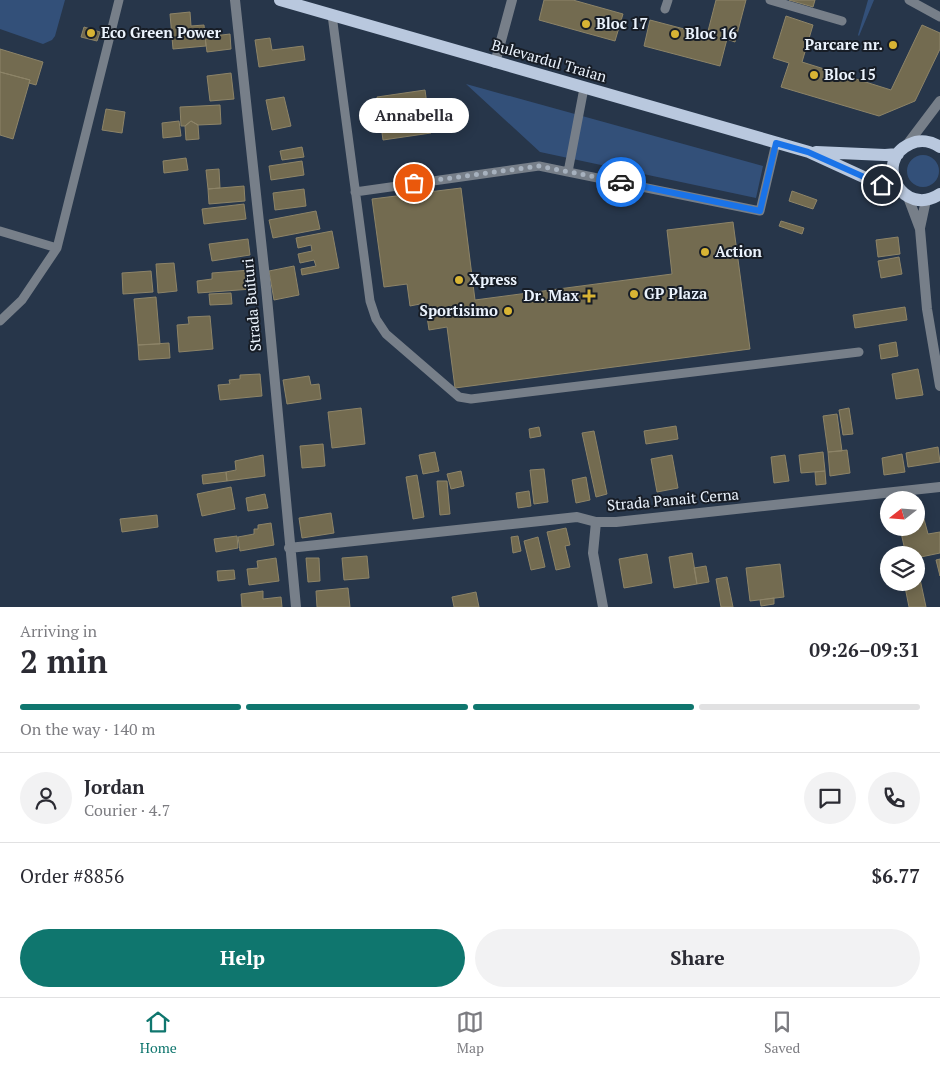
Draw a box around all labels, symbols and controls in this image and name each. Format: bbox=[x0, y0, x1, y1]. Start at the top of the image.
place label: Bloc 17 bbox=[596, 13, 648, 33]
marker: Bloc 17 bbox=[580, 18, 592, 30]
place label: Eco Green Power bbox=[101, 22, 221, 42]
place label: Bloc 16 bbox=[685, 23, 737, 43]
marker: Eco Green Power bbox=[85, 27, 97, 39]
marker: Bloc 16 bbox=[669, 28, 681, 40]
street label: Bulevardul Traian bbox=[489, 34, 609, 86]
place label: Parcare nr. bbox=[805, 34, 883, 54]
marker: Parcare nr. bbox=[887, 39, 899, 51]
place label: Bloc 15 bbox=[824, 64, 876, 84]
marker: Bloc 15 bbox=[808, 69, 820, 81]
callout: Annabella bbox=[359, 98, 469, 133]
text: Annabella bbox=[375, 104, 453, 126]
courier bbox=[596, 157, 646, 207]
pin bbox=[393, 162, 435, 204]
pin bbox=[861, 164, 903, 206]
icon: car bbox=[607, 168, 635, 196]
icon: bag bbox=[400, 169, 428, 197]
icon: home bbox=[868, 171, 896, 199]
place label: Action bbox=[715, 241, 762, 261]
marker: Action bbox=[699, 246, 711, 258]
street label: Strada Buituri bbox=[237, 258, 265, 352]
place label: Xpress bbox=[469, 269, 517, 289]
marker: Xpress bbox=[453, 274, 465, 286]
place label: GP Plaza bbox=[644, 283, 708, 303]
place label: Dr. Max bbox=[523, 285, 580, 305]
marker: GP Plaza bbox=[628, 288, 640, 300]
marker: Dr. Max bbox=[583, 290, 595, 302]
place label: Sportisimo bbox=[420, 300, 498, 320]
marker: Sportisimo bbox=[502, 305, 514, 317]
street label: Strada Panait Cerna bbox=[606, 483, 740, 515]
north arrow bbox=[880, 491, 925, 536]
map controls bbox=[880, 491, 925, 591]
button: layers bbox=[880, 546, 925, 591]
text: Arriving in bbox=[20, 620, 97, 642]
text: 09:26–09:31 bbox=[809, 637, 920, 662]
text: 2 min bbox=[20, 640, 108, 682]
text: On the way · 140 m bbox=[20, 718, 155, 740]
button: person bbox=[20, 772, 72, 824]
button: chat bbox=[804, 772, 856, 824]
button: phone bbox=[868, 772, 920, 824]
text: Jordan bbox=[84, 774, 145, 799]
text: Courier · 4.7 bbox=[84, 799, 170, 821]
text: Order #8856 bbox=[20, 863, 124, 888]
text: $6.77 bbox=[871, 863, 920, 888]
button: Help bbox=[20, 929, 465, 987]
button: Share bbox=[475, 929, 920, 987]
tab: Home bbox=[140, 1008, 177, 1057]
tab: Map bbox=[456, 1008, 484, 1057]
tab: Saved bbox=[764, 1008, 800, 1057]

